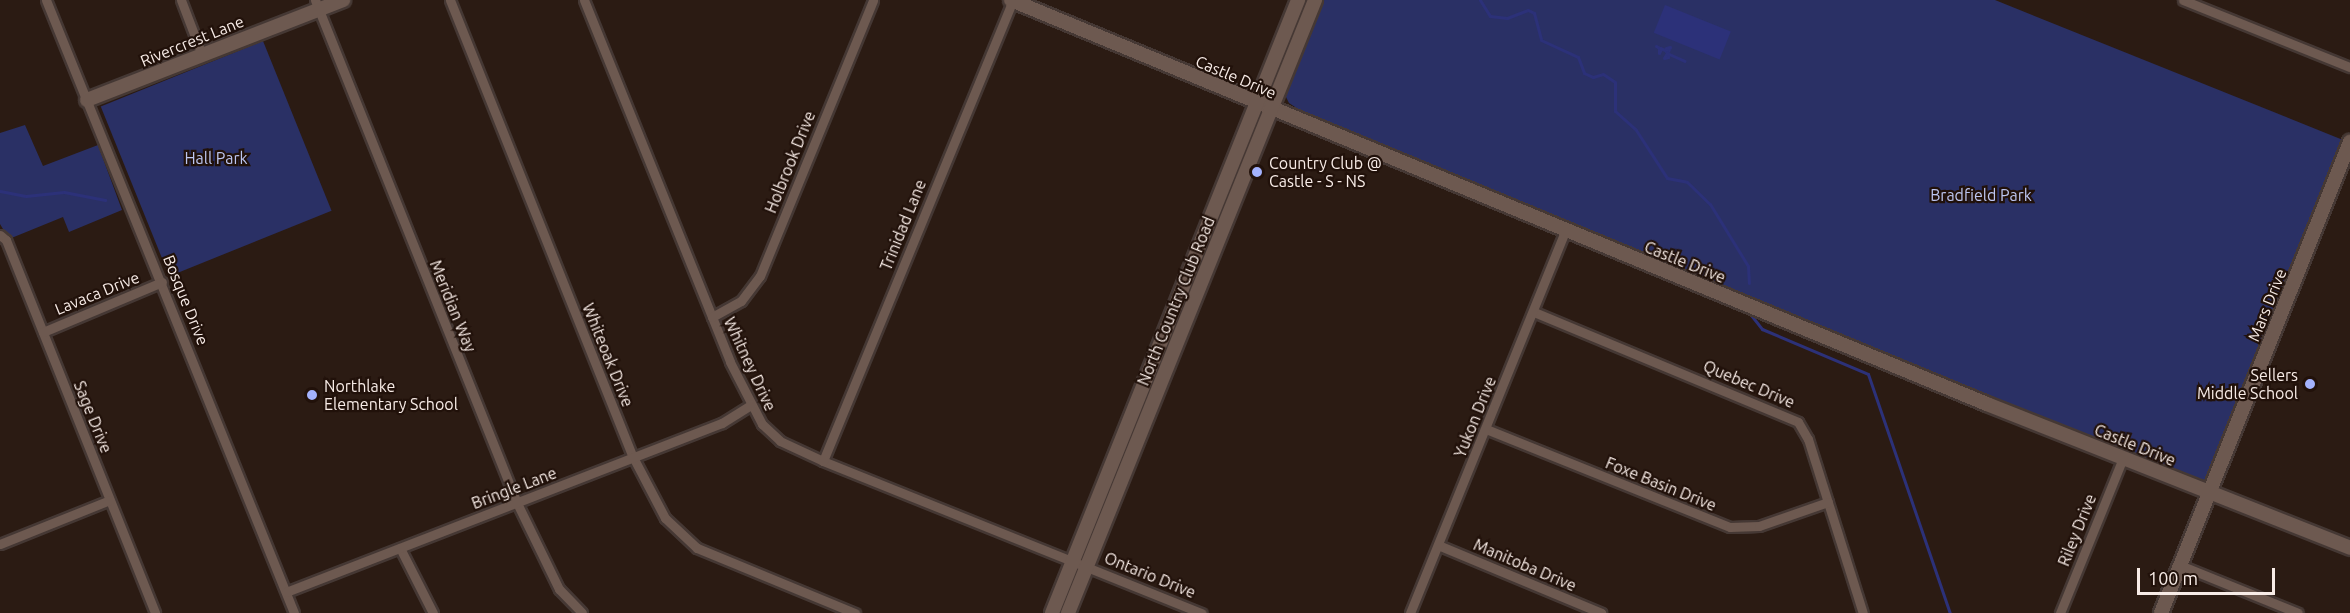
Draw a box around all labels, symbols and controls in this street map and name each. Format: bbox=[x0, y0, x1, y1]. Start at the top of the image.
street label: Rivercrest Lane bbox=[137, 11, 247, 71]
street label: Castle Drive bbox=[1193, 51, 1279, 103]
street label: Holbrook Drive bbox=[761, 108, 819, 216]
park label: Hall Park bbox=[184, 148, 248, 168]
place label: Country Club @ Castle - S - NS bbox=[1269, 153, 1382, 191]
marker: Country Club @ Castle - S - NS bbox=[1250, 165, 1264, 179]
street label: Trinidad Lane bbox=[876, 177, 930, 273]
park label: Bradfield Park bbox=[1930, 185, 2032, 205]
street label: North Country Club Road bbox=[1133, 214, 1219, 388]
street label: Castle Drive bbox=[1642, 237, 1728, 287]
street label: Bosque Drive bbox=[159, 252, 213, 348]
street label: Meridian Way bbox=[426, 257, 480, 355]
street label: Mars Drive bbox=[2244, 266, 2290, 344]
street label: Lavaca Drive bbox=[52, 267, 142, 319]
street label: Whiteoak Drive bbox=[578, 300, 638, 410]
street label: Whitney Drive bbox=[720, 314, 780, 414]
street label: Quebec Drive bbox=[1700, 356, 1798, 412]
place label: Sellers Middle School bbox=[2197, 365, 2298, 403]
street label: Yukon Drive bbox=[1450, 374, 1500, 460]
place label: Northlake Elementary School bbox=[324, 376, 458, 414]
marker: Sellers Middle School bbox=[2303, 377, 2317, 391]
street label: Sage Drive bbox=[70, 378, 116, 456]
marker: Northlake Elementary School bbox=[305, 388, 319, 402]
street label: Castle Drive bbox=[2092, 420, 2178, 470]
street label: Foxe Basin Drive bbox=[1603, 453, 1719, 515]
street label: Bringle Lane bbox=[469, 463, 559, 513]
street label: Riley Drive bbox=[2054, 491, 2100, 569]
street label: Manitoba Drive bbox=[1471, 535, 1579, 595]
street label: Ontario Drive bbox=[1102, 548, 1198, 602]
scale bar bbox=[2140, 556, 2278, 594]
text: 100 m bbox=[2148, 568, 2198, 588]

